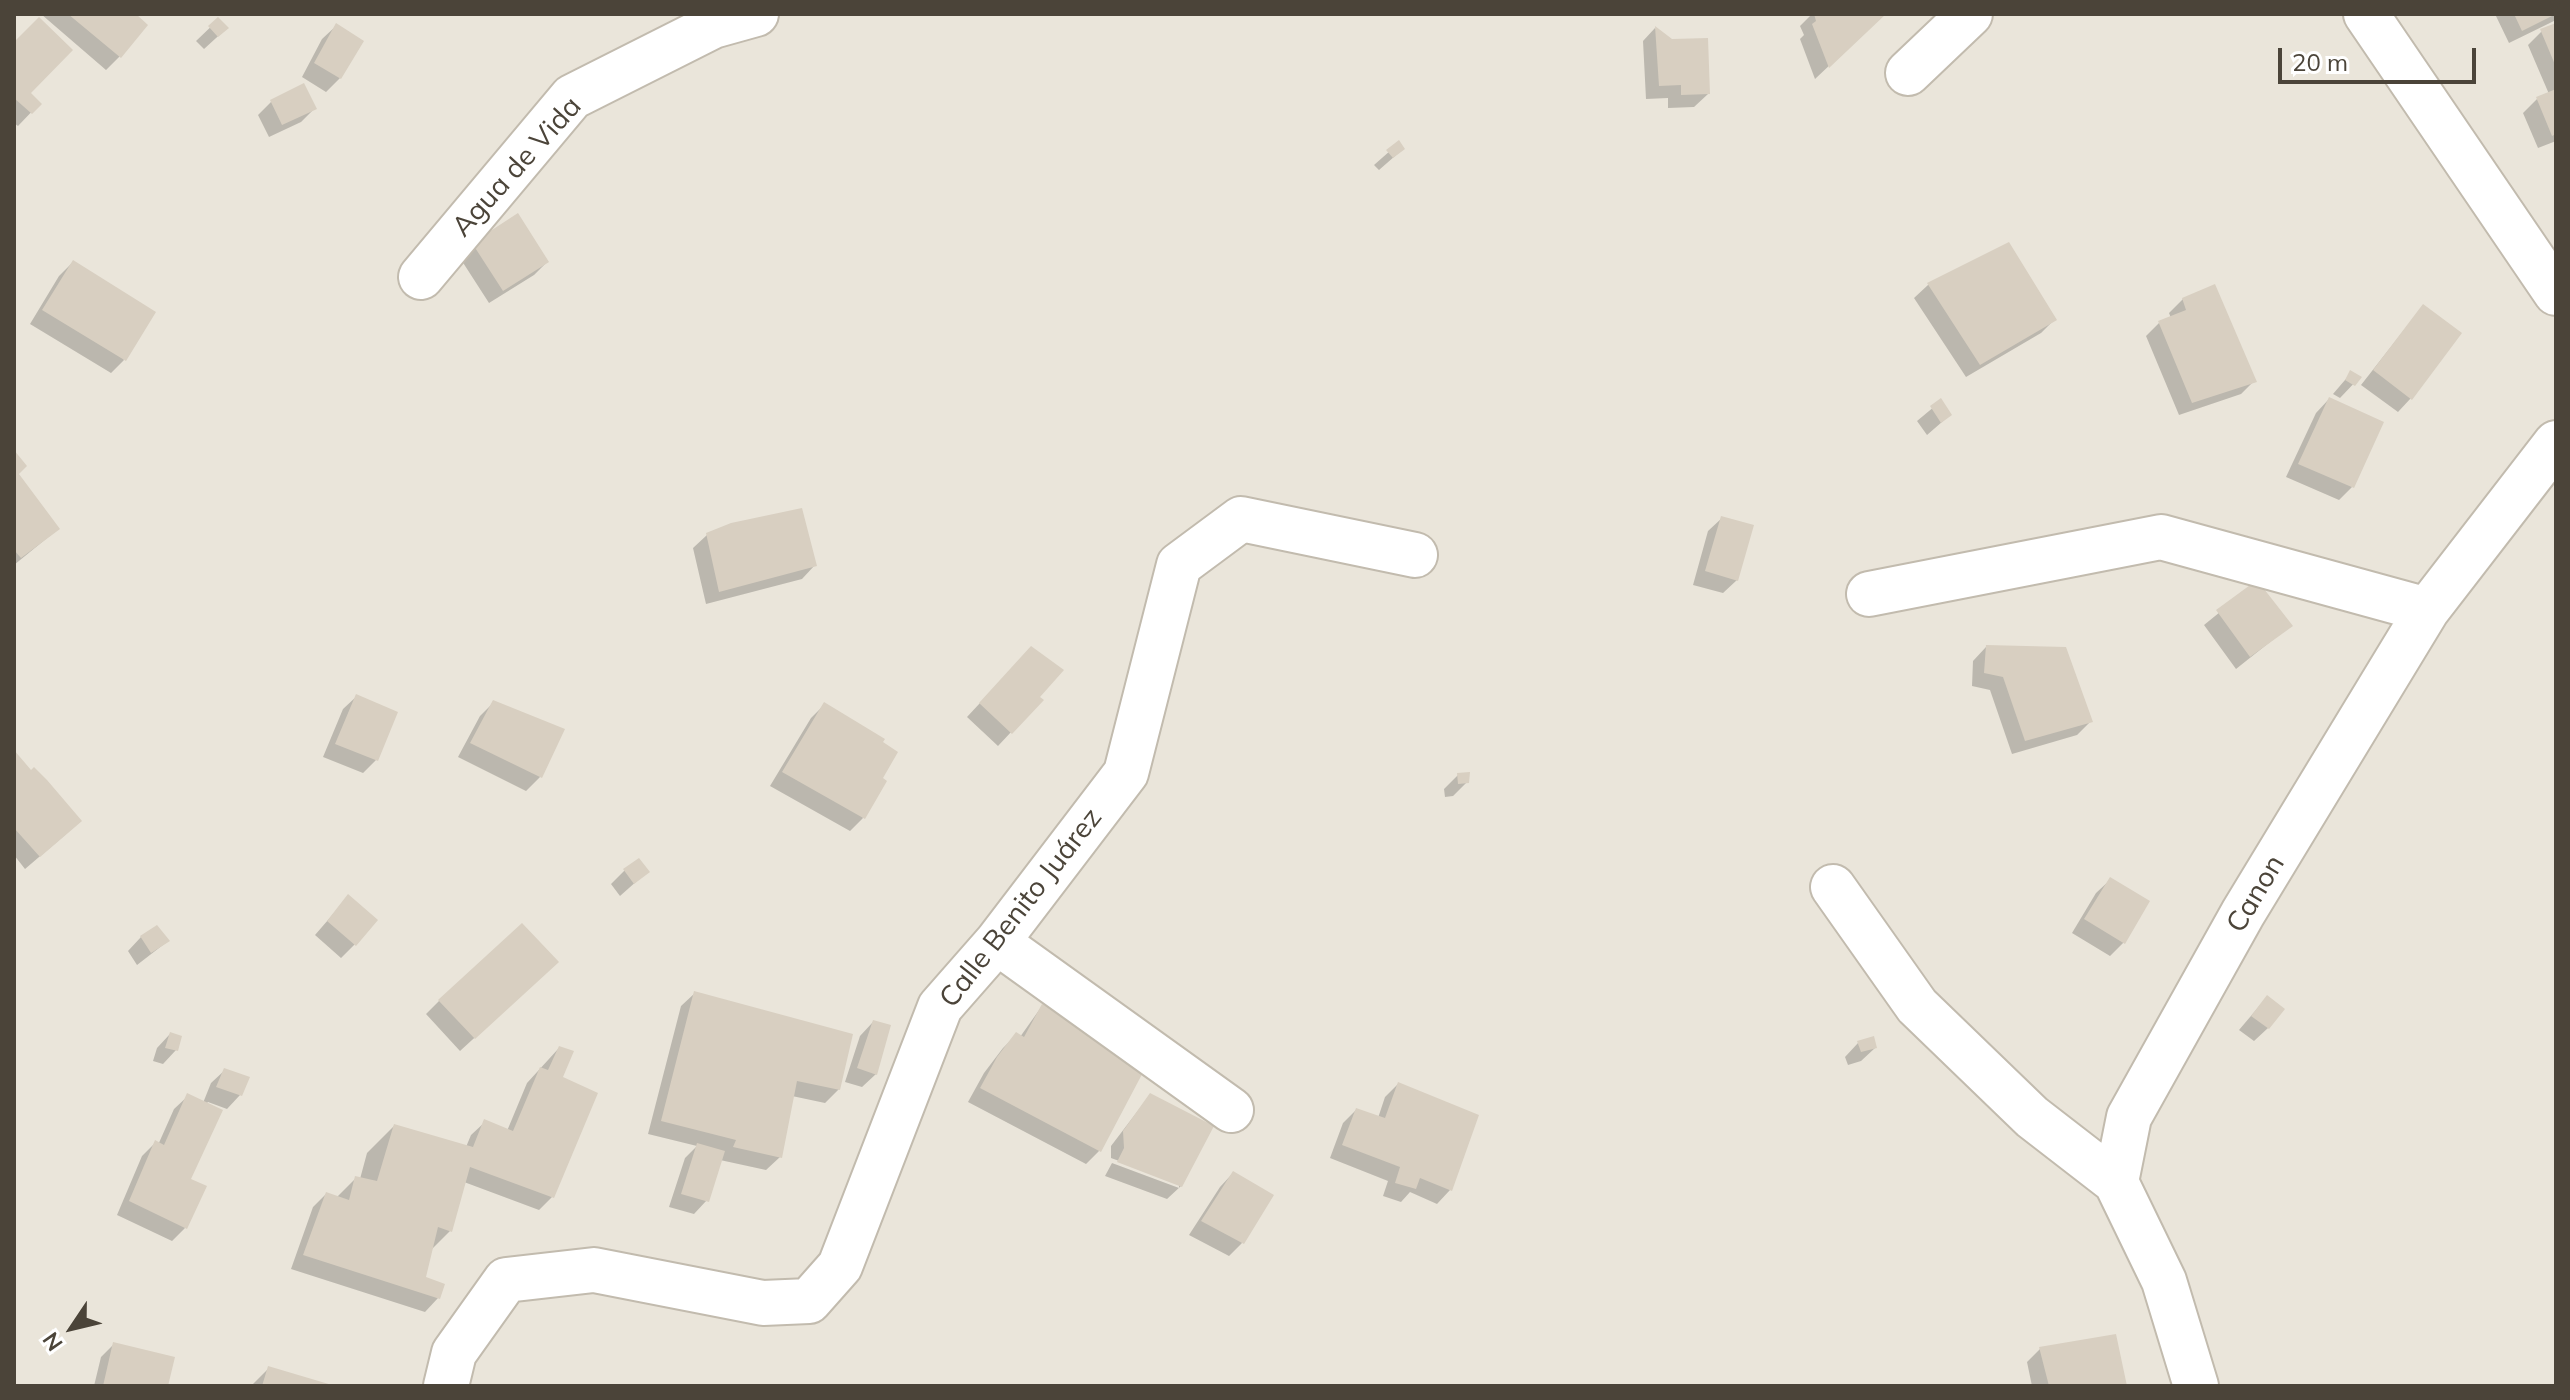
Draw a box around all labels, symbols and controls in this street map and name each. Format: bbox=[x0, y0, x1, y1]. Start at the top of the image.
scale bar bbox=[2282, 32, 2480, 82]
text: 20 m bbox=[2292, 47, 2348, 77]
street label: Agua de Vida bbox=[445, 90, 589, 244]
street label: Calle Benito Juárez bbox=[933, 802, 1109, 1014]
street label: Canon bbox=[2220, 849, 2292, 939]
north arrow bbox=[32, 1288, 112, 1368]
text: N bbox=[36, 1327, 69, 1357]

